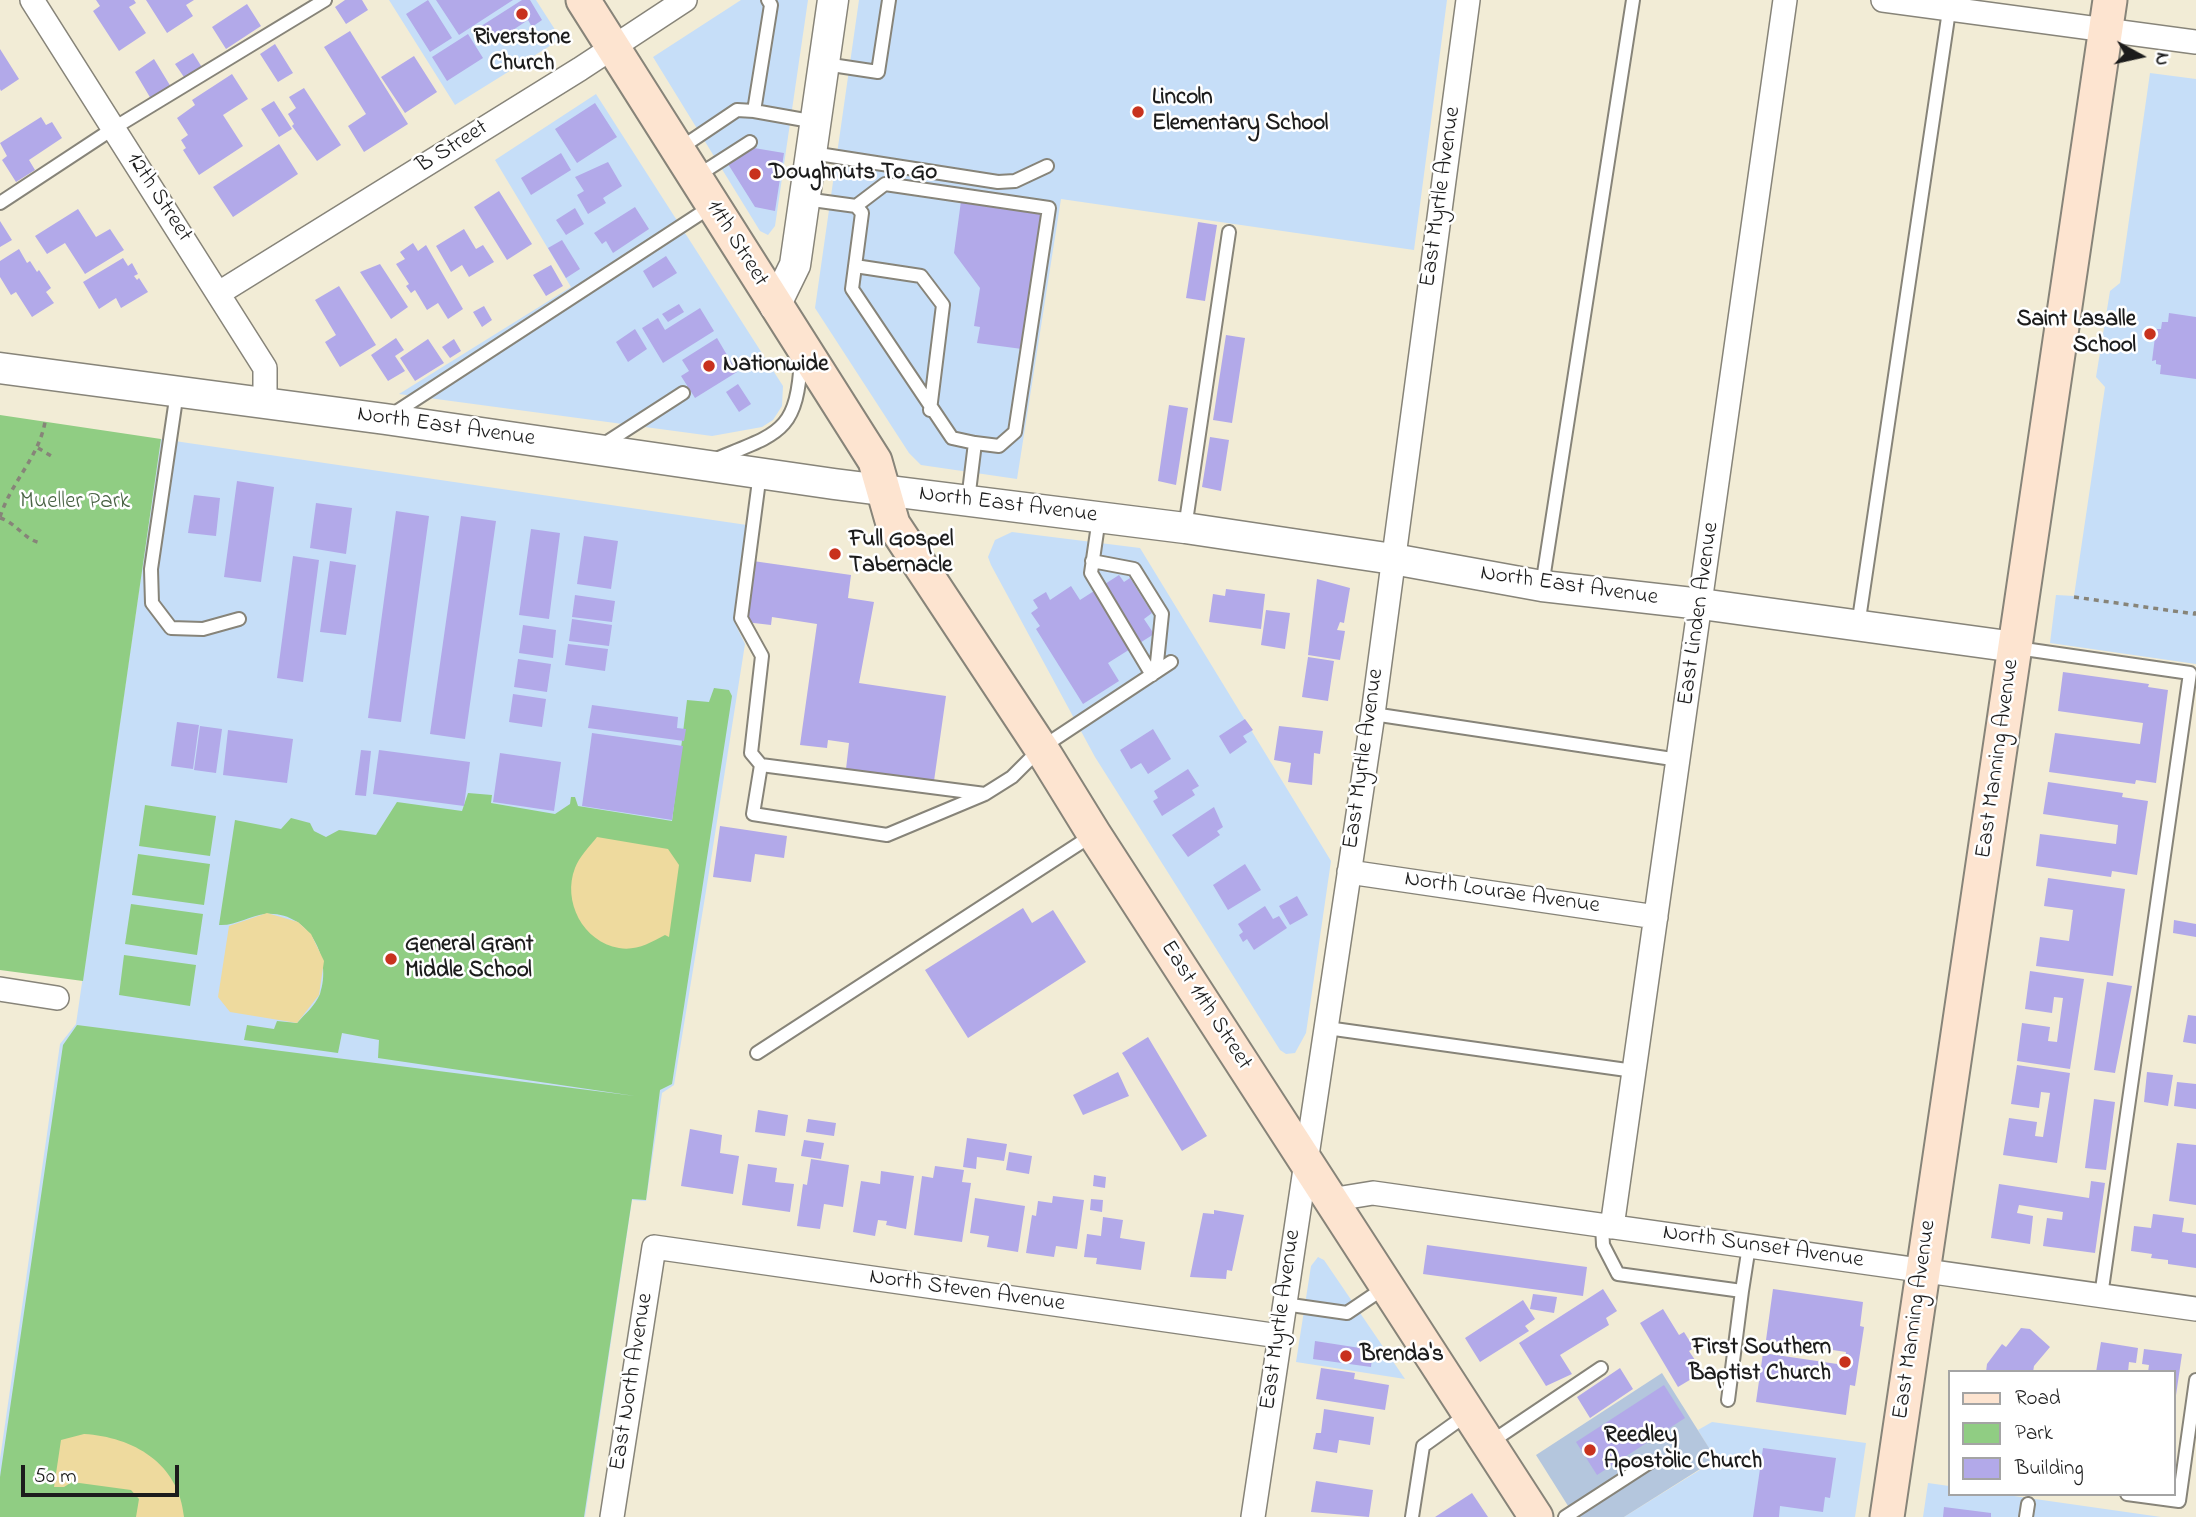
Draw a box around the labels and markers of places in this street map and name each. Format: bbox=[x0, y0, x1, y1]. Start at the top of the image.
marker: Riverstone Church bbox=[514, 6, 530, 22]
place label: Riverstone Church bbox=[474, 25, 570, 79]
place label: Lincoln Elementary School bbox=[1152, 85, 1328, 139]
marker: Lincoln Elementary School bbox=[1130, 104, 1146, 120]
place label: Doughnuts To Go bbox=[769, 160, 937, 188]
marker: Doughnuts To Go bbox=[747, 166, 763, 182]
place label: Saint Lasalle School bbox=[2017, 307, 2136, 361]
marker: Saint Lasalle School bbox=[2142, 326, 2158, 342]
place label: Nationwide bbox=[723, 352, 829, 380]
marker: Nationwide bbox=[701, 358, 717, 374]
place label: Full Gospel Tabernacle bbox=[849, 527, 954, 581]
marker: Full Gospel Tabernacle bbox=[827, 546, 843, 562]
place label: General Grant Middle School bbox=[405, 932, 534, 986]
marker: General Grant Middle School bbox=[383, 951, 399, 967]
place label: First Southern Baptist Church bbox=[1689, 1335, 1831, 1389]
place label: Brenda's bbox=[1360, 1342, 1444, 1370]
marker: Brenda's bbox=[1338, 1348, 1354, 1364]
marker: First Southern Baptist Church bbox=[1837, 1354, 1853, 1370]
place label: Reedley Apostolic Church bbox=[1604, 1423, 1762, 1477]
marker: Reedley Apostolic Church bbox=[1582, 1442, 1598, 1458]

